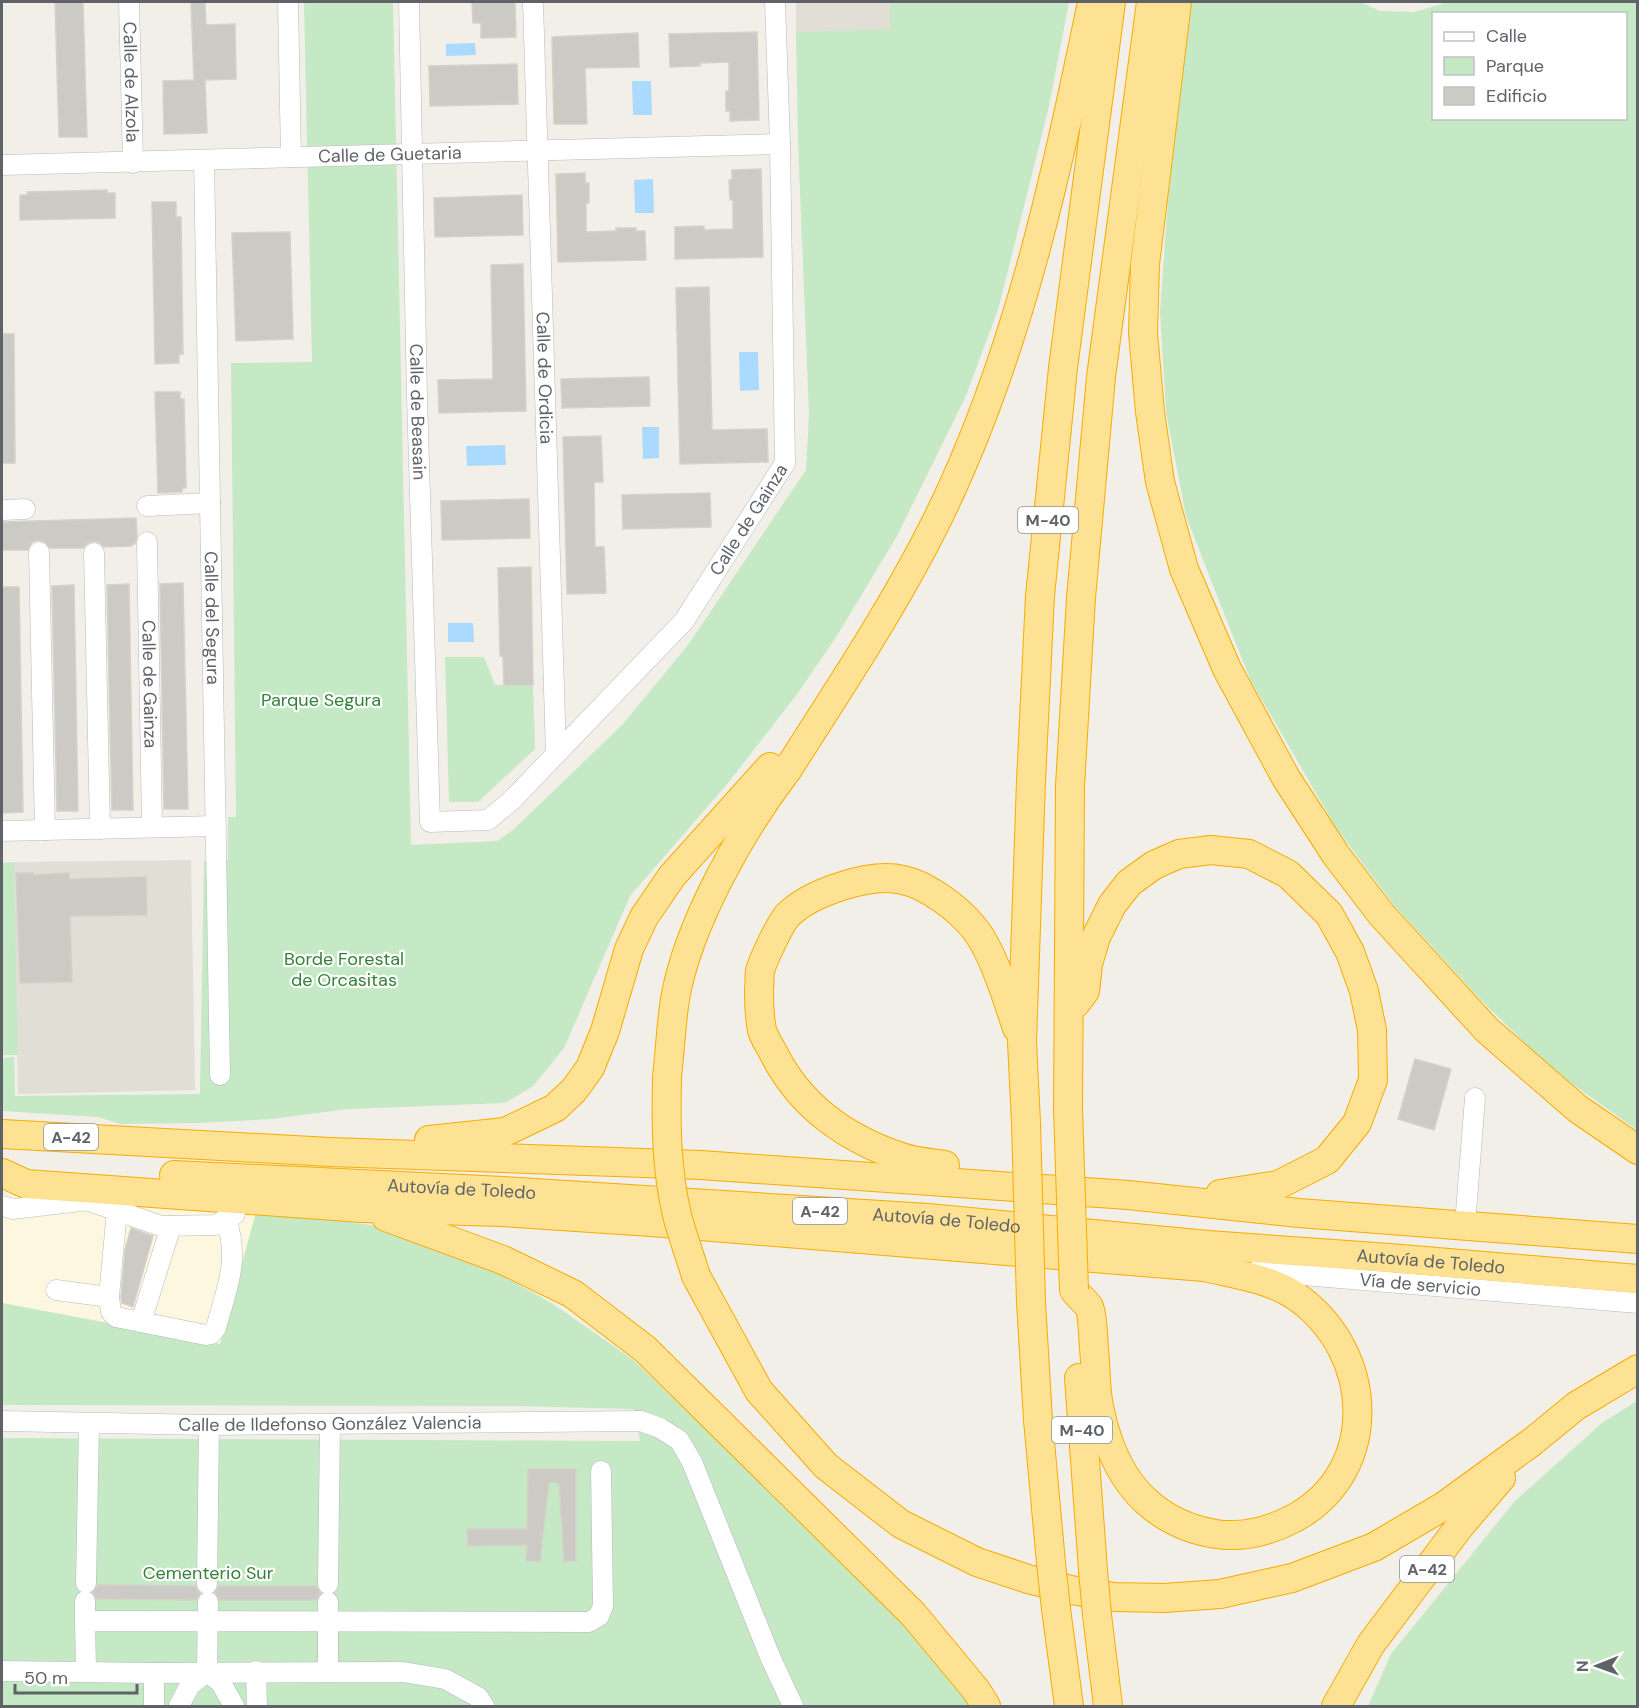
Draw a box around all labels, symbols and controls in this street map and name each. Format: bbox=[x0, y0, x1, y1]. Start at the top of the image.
legend bbox=[1432, 12, 1627, 120]
street label: Calle de Alzola bbox=[117, 21, 144, 143]
text: Calle bbox=[1486, 24, 1527, 48]
text: Parque bbox=[1486, 54, 1544, 78]
text: Edificio bbox=[1486, 84, 1547, 108]
street label: Calle de Guetaria bbox=[318, 141, 462, 168]
street label: Calle de Ordicia bbox=[530, 311, 559, 444]
street label: Calle de Beasain bbox=[404, 343, 432, 480]
street label: Calle de Gainza bbox=[704, 459, 793, 580]
road number: M-40 bbox=[1018, 507, 1078, 533]
street label: Calle del Segura bbox=[199, 551, 225, 685]
street label: Calle de Gainza bbox=[136, 620, 163, 748]
park label: Parque Segura bbox=[261, 688, 381, 712]
park label: Borde Forestal de Orcasitas bbox=[284, 947, 404, 992]
road number: A-42 bbox=[44, 1124, 98, 1150]
street label: Autovía de Toledo bbox=[387, 1173, 537, 1205]
road number: A-42 bbox=[793, 1198, 847, 1224]
street label: Autovía de Toledo bbox=[872, 1202, 1022, 1239]
street label: Autovía de Toledo bbox=[1356, 1244, 1506, 1280]
street label: Vía de servicio bbox=[1359, 1268, 1482, 1302]
street label: Calle de Ildefonso González Valencia bbox=[178, 1410, 482, 1437]
road number: M-40 bbox=[1052, 1417, 1112, 1443]
road number: A-42 bbox=[1400, 1556, 1454, 1582]
park label: Cementerio Sur bbox=[143, 1561, 274, 1585]
north arrow bbox=[1567, 1636, 1627, 1696]
scale bar bbox=[15, 1657, 136, 1695]
text: N bbox=[1572, 1660, 1593, 1672]
text: 50 m bbox=[24, 1666, 68, 1690]

